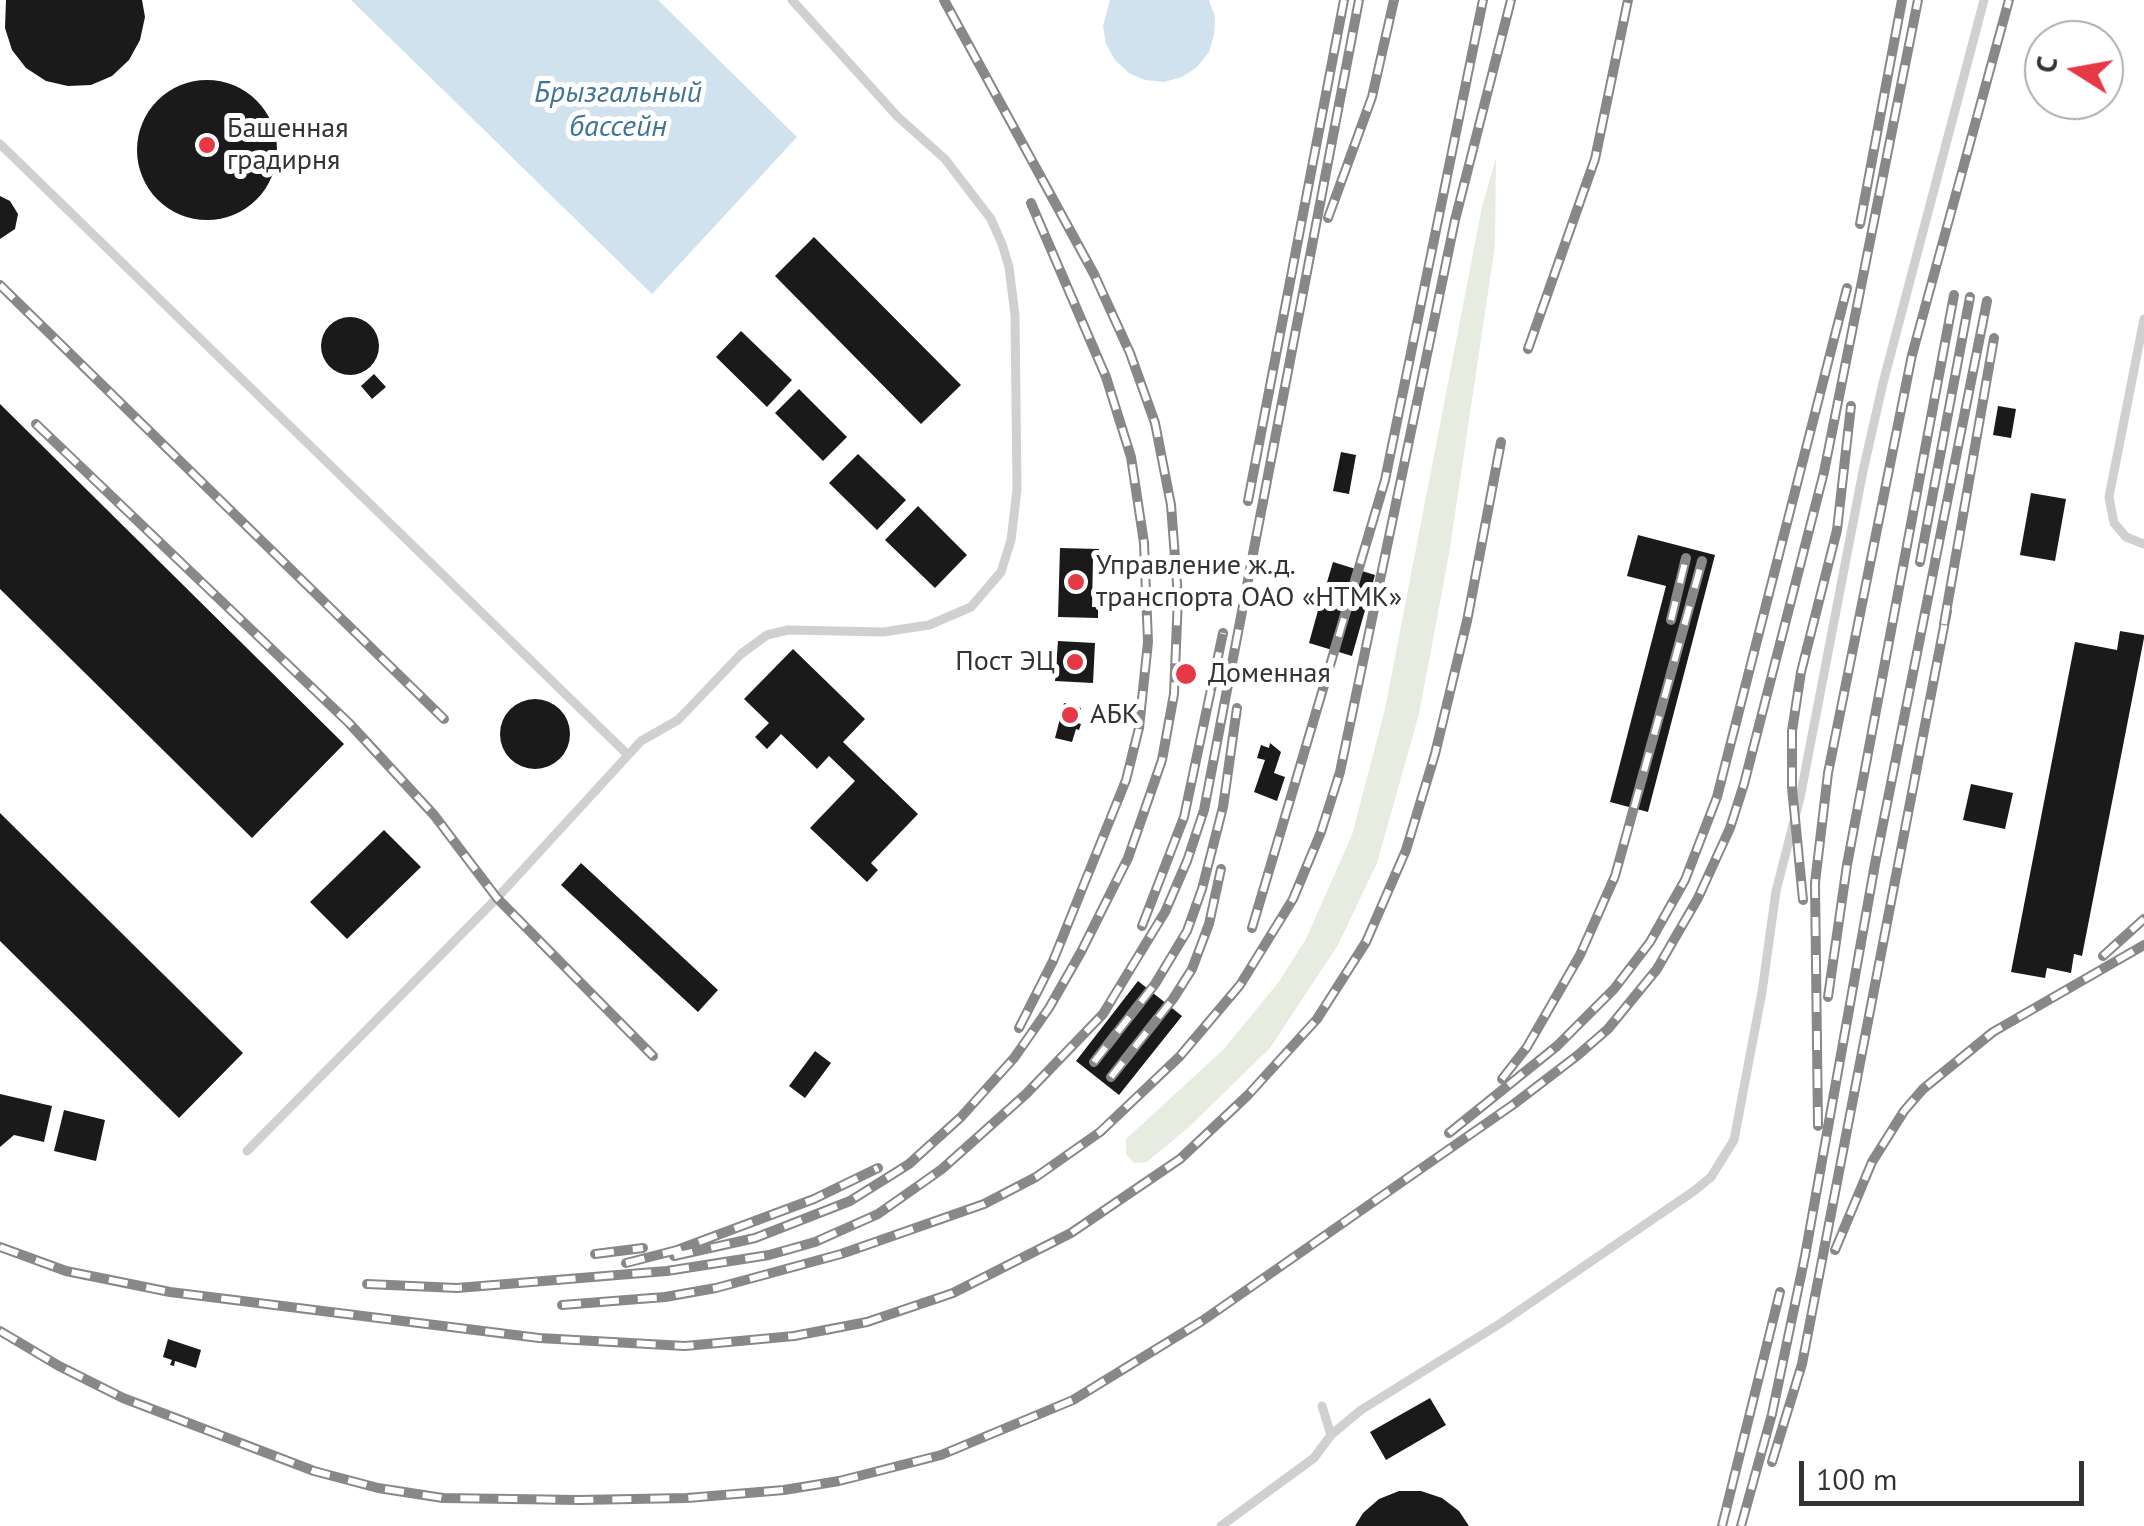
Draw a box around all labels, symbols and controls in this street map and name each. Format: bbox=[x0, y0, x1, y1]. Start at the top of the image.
north arrow bbox=[2024, 20, 2124, 120]
text: С bbox=[2026, 53, 2066, 76]
water label: Брызгальный бассейн bbox=[534, 75, 702, 146]
place label: Башенная градирня bbox=[227, 112, 349, 178]
marker: Башенная градирня bbox=[196, 134, 218, 156]
place label: Управление ж.д. транспорта ОАО «НТМК» bbox=[1096, 549, 1402, 615]
marker: Управление ж.д. транспорта ОАО «НТМК» bbox=[1065, 571, 1087, 593]
place label: Пост ЭЦ bbox=[955, 645, 1055, 679]
marker: Пост ЭЦ bbox=[1064, 651, 1086, 673]
place label: Доменная bbox=[1208, 657, 1331, 691]
marker: Доменная bbox=[1173, 661, 1199, 687]
place label: АБК bbox=[1090, 698, 1139, 732]
marker: АБК bbox=[1059, 704, 1081, 726]
scale bar bbox=[1804, 1441, 2089, 1503]
text: 100 m bbox=[1816, 1459, 1897, 1498]

